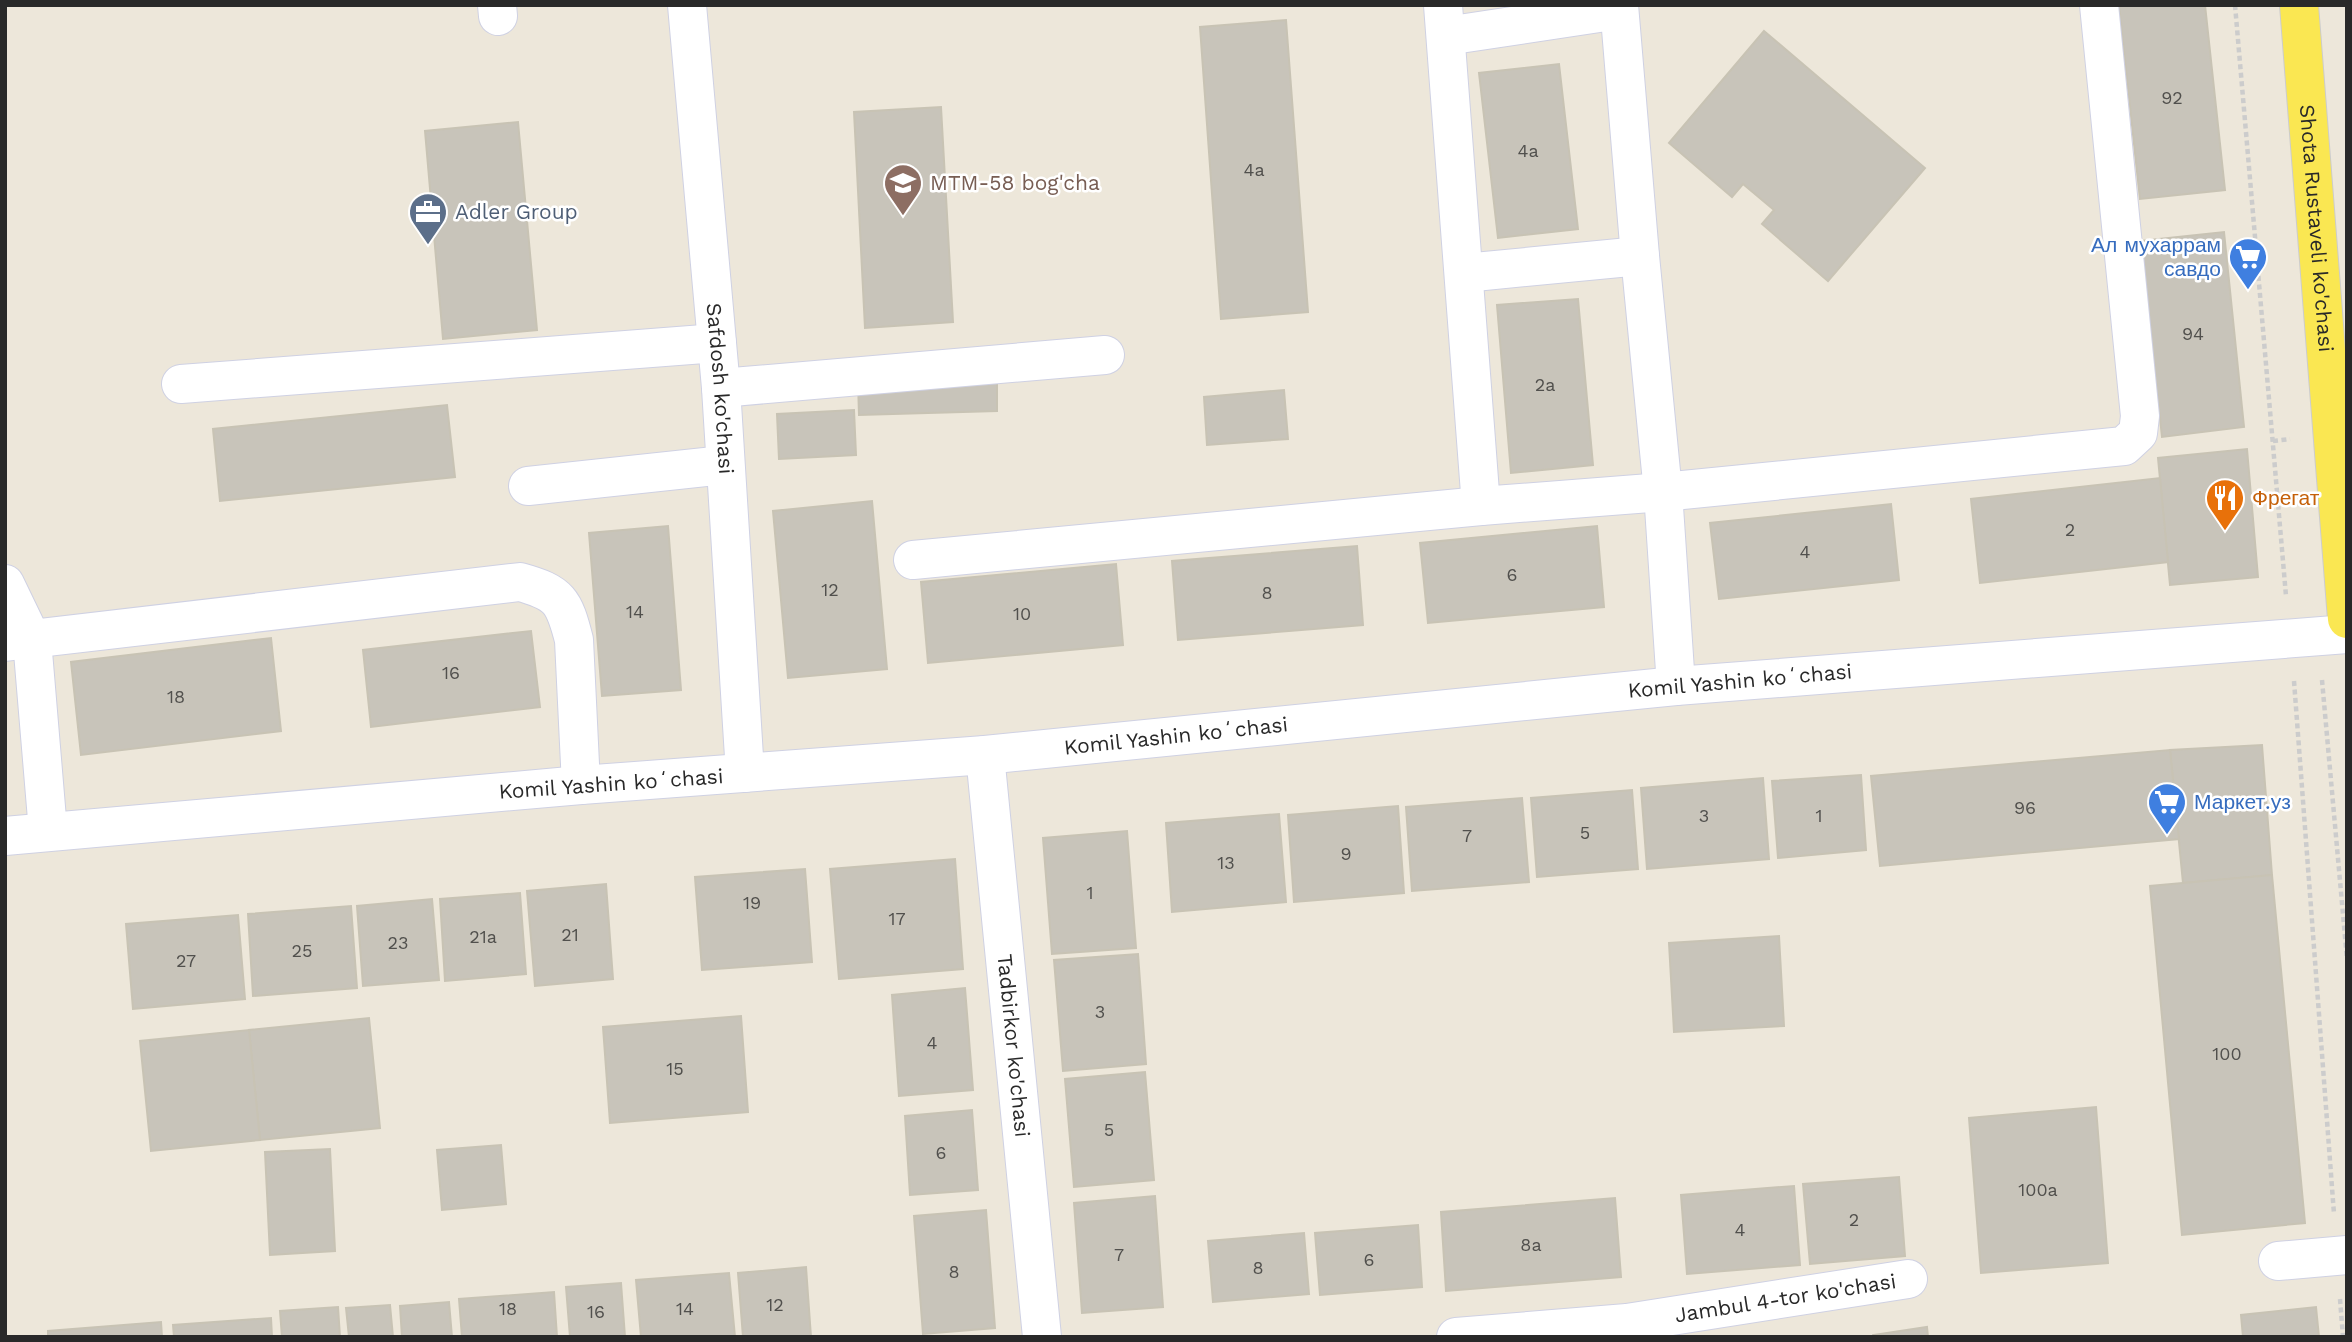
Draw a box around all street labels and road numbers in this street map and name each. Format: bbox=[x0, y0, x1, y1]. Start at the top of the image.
street label: Shota Rustaveli ko'chasi bbox=[2295, 104, 2339, 353]
street label: Safdosh ko'chasi bbox=[702, 302, 739, 475]
street label: Komil Yashin koʻchasi bbox=[1627, 658, 1853, 703]
street label: Komil Yashin koʻchasi bbox=[1063, 711, 1289, 760]
street label: Komil Yashin koʻchasi bbox=[498, 763, 724, 804]
street label: Tadbirkor ko'chasi bbox=[993, 953, 1035, 1138]
street label: Jambul 4-tor ko'chasi bbox=[1673, 1268, 1898, 1327]

